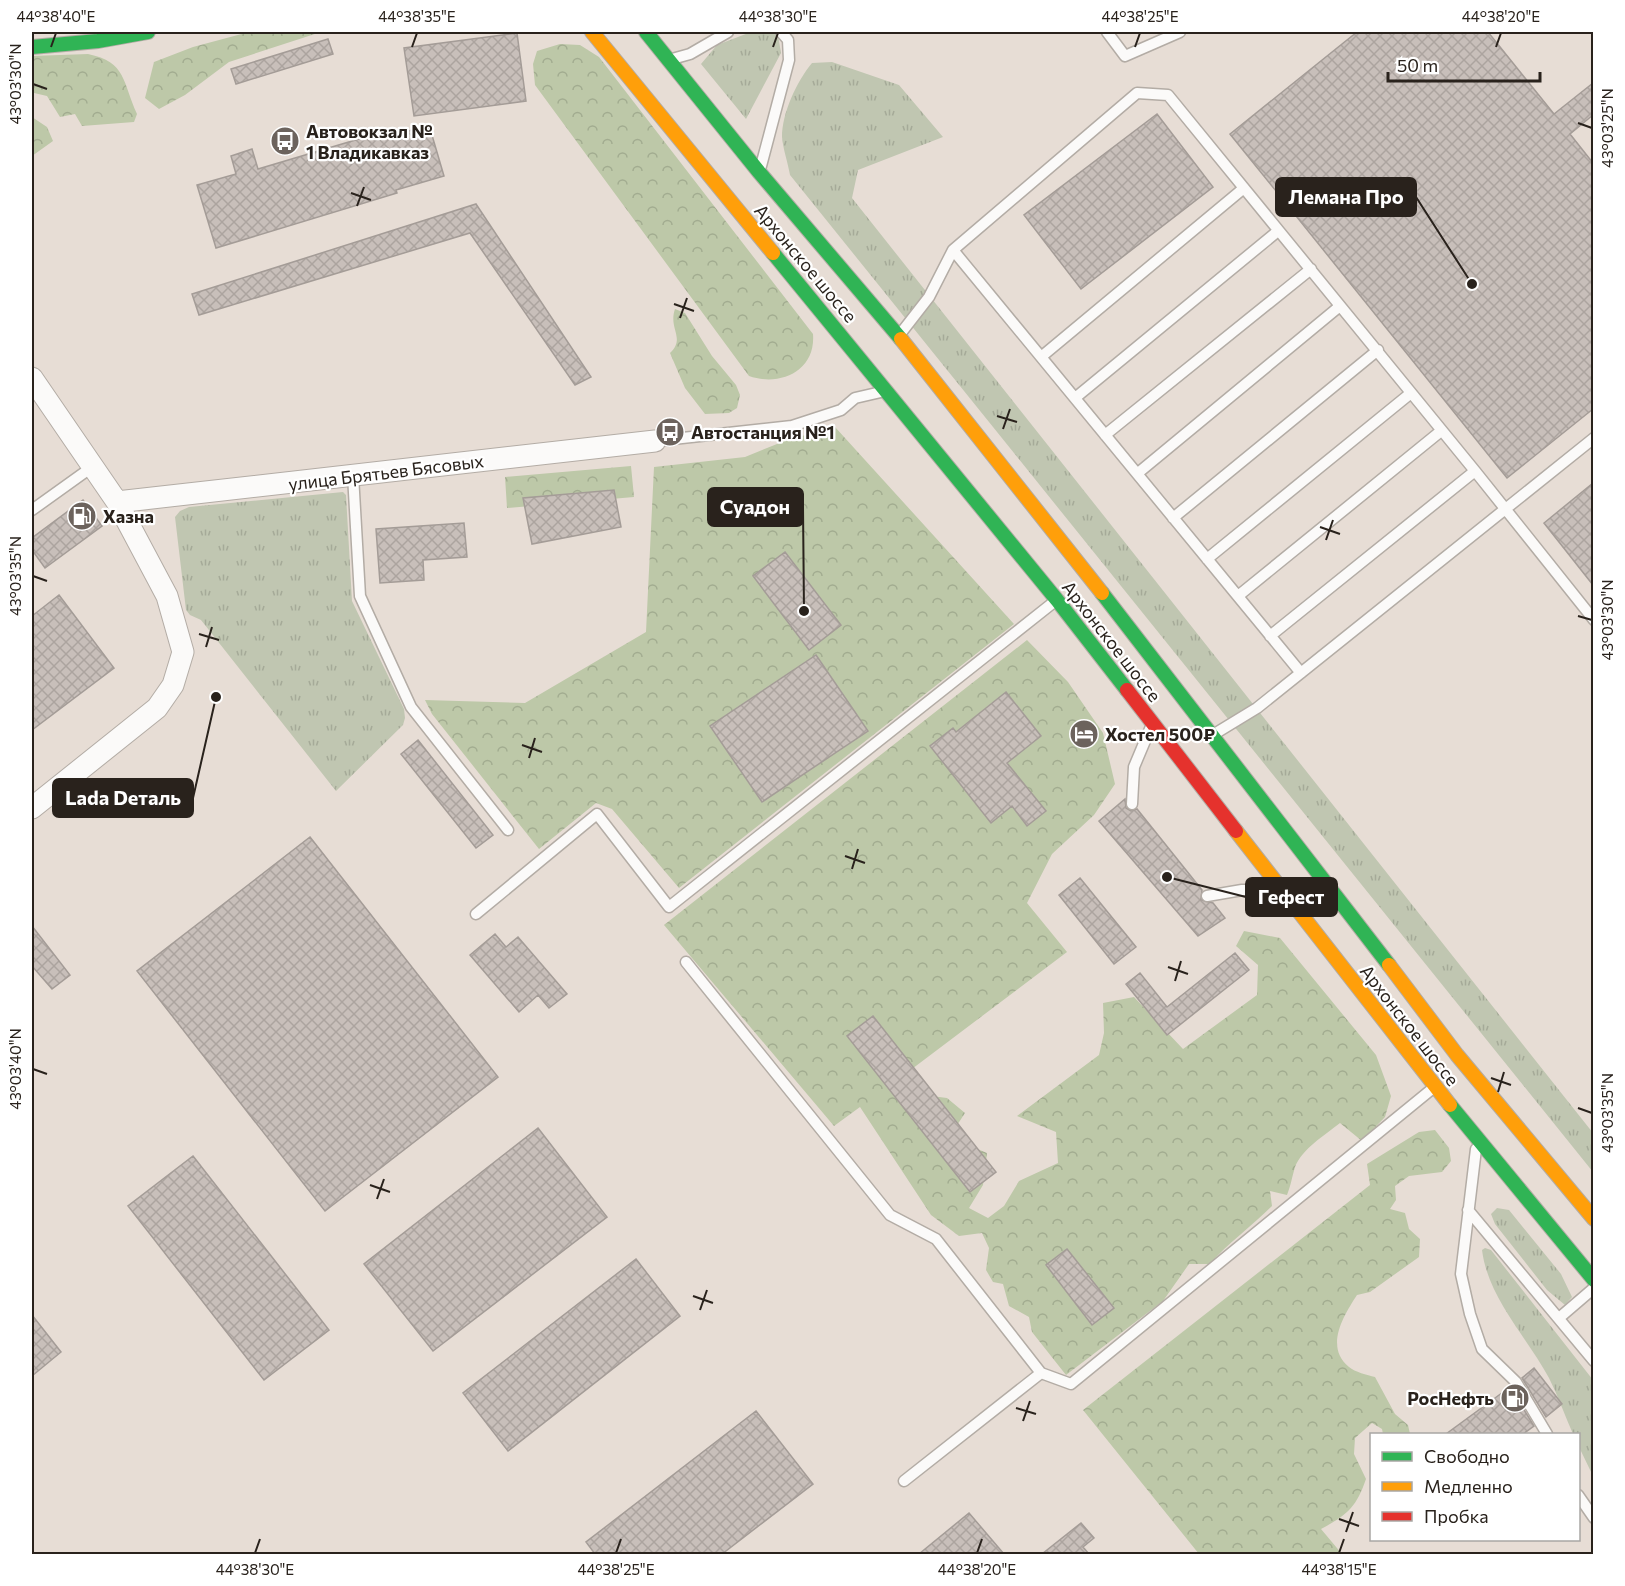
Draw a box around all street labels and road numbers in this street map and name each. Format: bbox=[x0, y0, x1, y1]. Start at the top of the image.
street label: Архонское шоссе bbox=[750, 199, 862, 327]
street label: улица Брятьев Бясовых bbox=[287, 449, 485, 495]
street label: Архонское шоссе bbox=[1058, 576, 1166, 706]
street label: Архонское шоссе bbox=[1356, 960, 1464, 1090]

